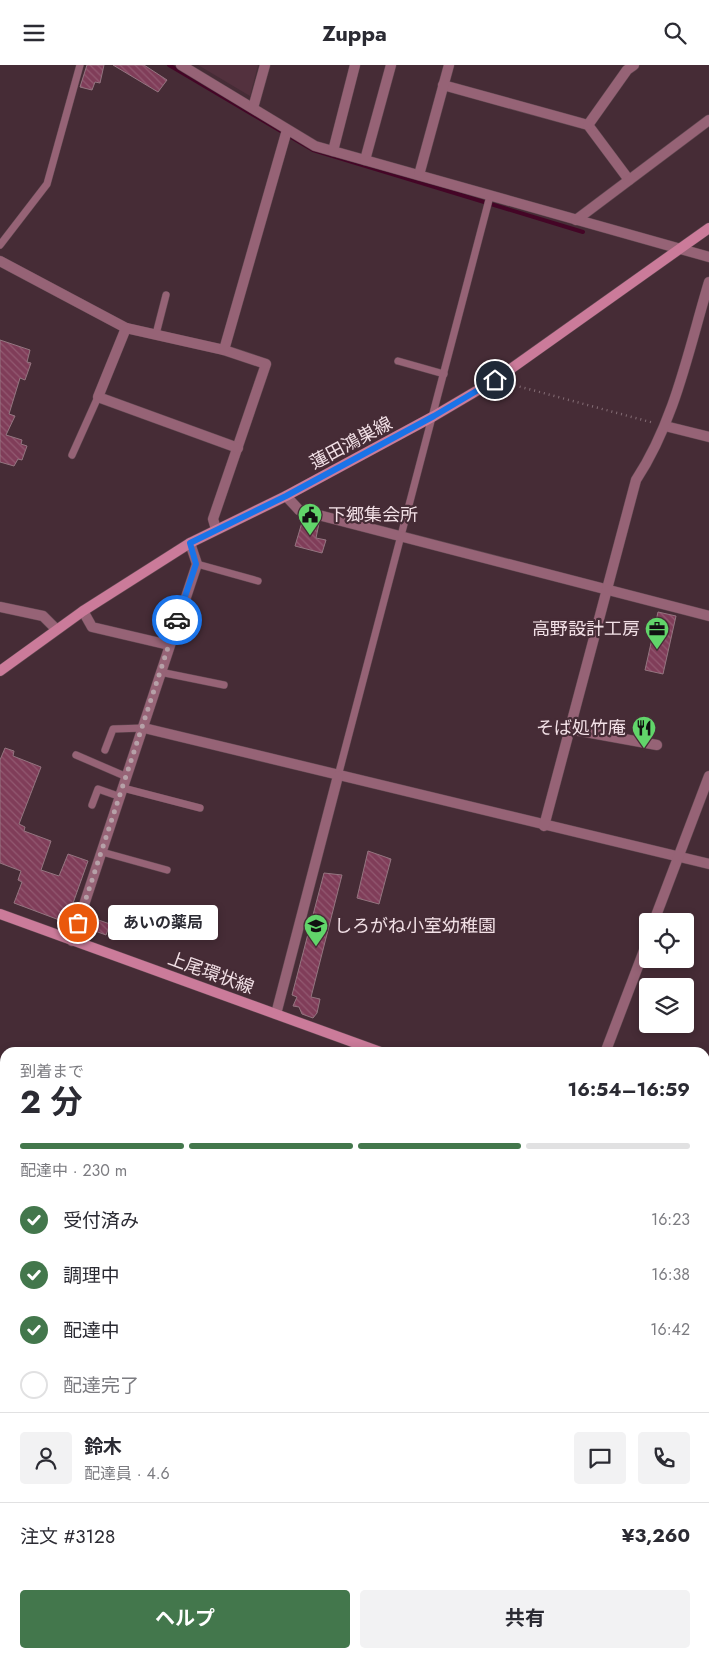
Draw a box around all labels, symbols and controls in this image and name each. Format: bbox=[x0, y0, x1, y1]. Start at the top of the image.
text: Zuppa bbox=[322, 17, 387, 49]
icon: menu bbox=[20, 19, 48, 47]
icon: search bbox=[661, 19, 689, 47]
pin bbox=[474, 359, 516, 401]
icon: home bbox=[481, 366, 509, 394]
street label: 蓮田鴻巣線 bbox=[305, 410, 397, 476]
public building icon: 下郷集会所 bbox=[297, 502, 323, 536]
place label: 下郷集会所 bbox=[328, 502, 418, 528]
courier bbox=[152, 595, 202, 645]
icon: car bbox=[163, 606, 191, 634]
place label: 高野設計工房 bbox=[532, 616, 640, 642]
office icon: 高野設計工房 bbox=[644, 616, 670, 650]
place label: そば処竹庵 bbox=[536, 715, 626, 741]
restaurant icon: そば処竹庵 bbox=[631, 715, 657, 749]
pin bbox=[57, 902, 99, 944]
callout: あいの薬局 bbox=[108, 905, 218, 941]
icon: bag bbox=[64, 909, 92, 937]
text: あいの薬局 bbox=[123, 911, 203, 934]
school or university icon: しろがね小室幼稚園 bbox=[303, 913, 329, 947]
place label: しろがね小室幼稚園 bbox=[334, 913, 496, 939]
map controls bbox=[639, 913, 694, 1033]
button: locate bbox=[639, 913, 694, 968]
street label: 上尾環状線 bbox=[164, 945, 258, 1001]
button: layers bbox=[639, 978, 694, 1033]
text: 到着まで bbox=[20, 1060, 84, 1083]
text: 16:54–16:59 bbox=[568, 1076, 690, 1103]
text: 2 分 bbox=[20, 1079, 83, 1125]
text: 配達中 · 230 m bbox=[20, 1159, 127, 1182]
icon: check bbox=[20, 1206, 48, 1234]
text: 受付済み bbox=[63, 1207, 139, 1234]
text: 16:23 bbox=[651, 1208, 690, 1231]
icon: check bbox=[20, 1261, 48, 1289]
text: 調理中 bbox=[63, 1262, 120, 1289]
text: 16:38 bbox=[651, 1263, 690, 1286]
icon: check bbox=[20, 1316, 48, 1344]
text: 配達中 bbox=[63, 1317, 120, 1344]
text: 16:42 bbox=[650, 1318, 690, 1341]
text: 配達完了 bbox=[63, 1372, 139, 1399]
button: person bbox=[20, 1432, 72, 1484]
button: chat bbox=[574, 1432, 626, 1484]
button: phone bbox=[638, 1432, 690, 1484]
text: 鈴木 bbox=[84, 1433, 122, 1460]
text: 配達員 · 4.6 bbox=[84, 1462, 170, 1485]
text: ¥3,260 bbox=[622, 1522, 690, 1549]
text: 注文 #3128 bbox=[20, 1523, 115, 1550]
button: ヘルプ bbox=[20, 1590, 350, 1648]
button: 共有 bbox=[360, 1590, 690, 1648]

